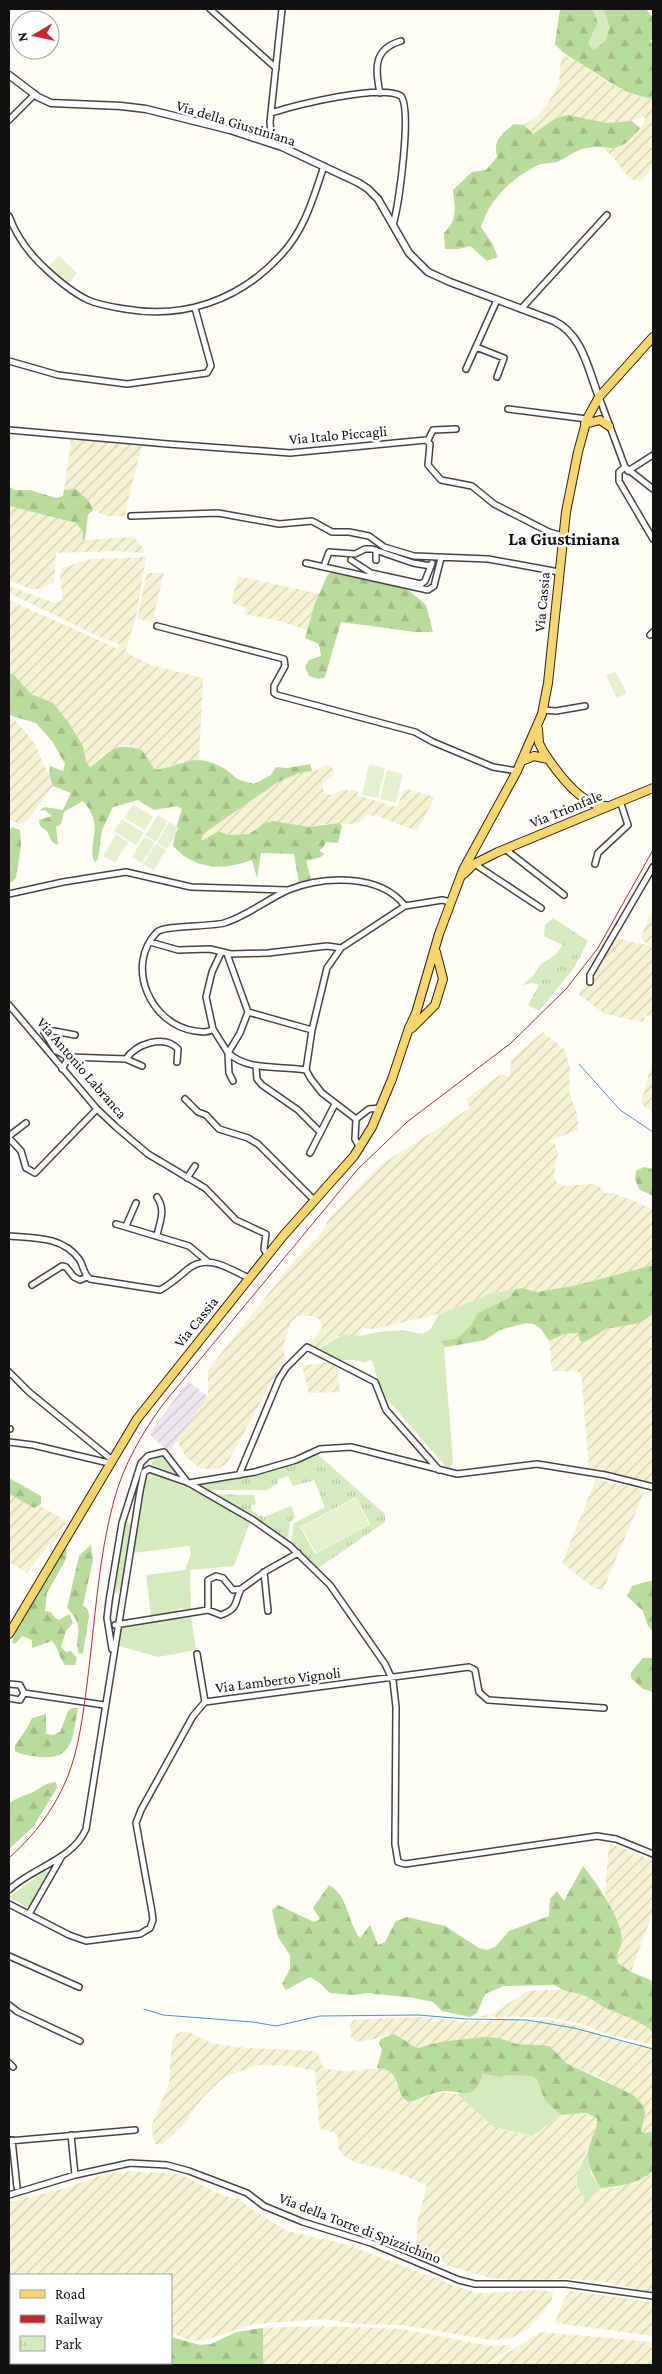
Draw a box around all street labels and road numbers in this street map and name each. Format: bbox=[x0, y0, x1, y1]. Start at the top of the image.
street label: Via della Giustiniana bbox=[174, 97, 298, 149]
street label: Via Italo Piccagli bbox=[288, 423, 388, 448]
street label: Via Cassia bbox=[531, 571, 553, 633]
street label: Via Trionfale bbox=[527, 787, 605, 831]
street label: Via Antonio Labranca bbox=[34, 1014, 130, 1122]
street label: Via Cassia bbox=[171, 1293, 221, 1350]
street label: Via Lamberto Vignoli bbox=[214, 1664, 342, 1697]
street label: Via della Torre di Spizzichino bbox=[276, 2190, 443, 2267]

